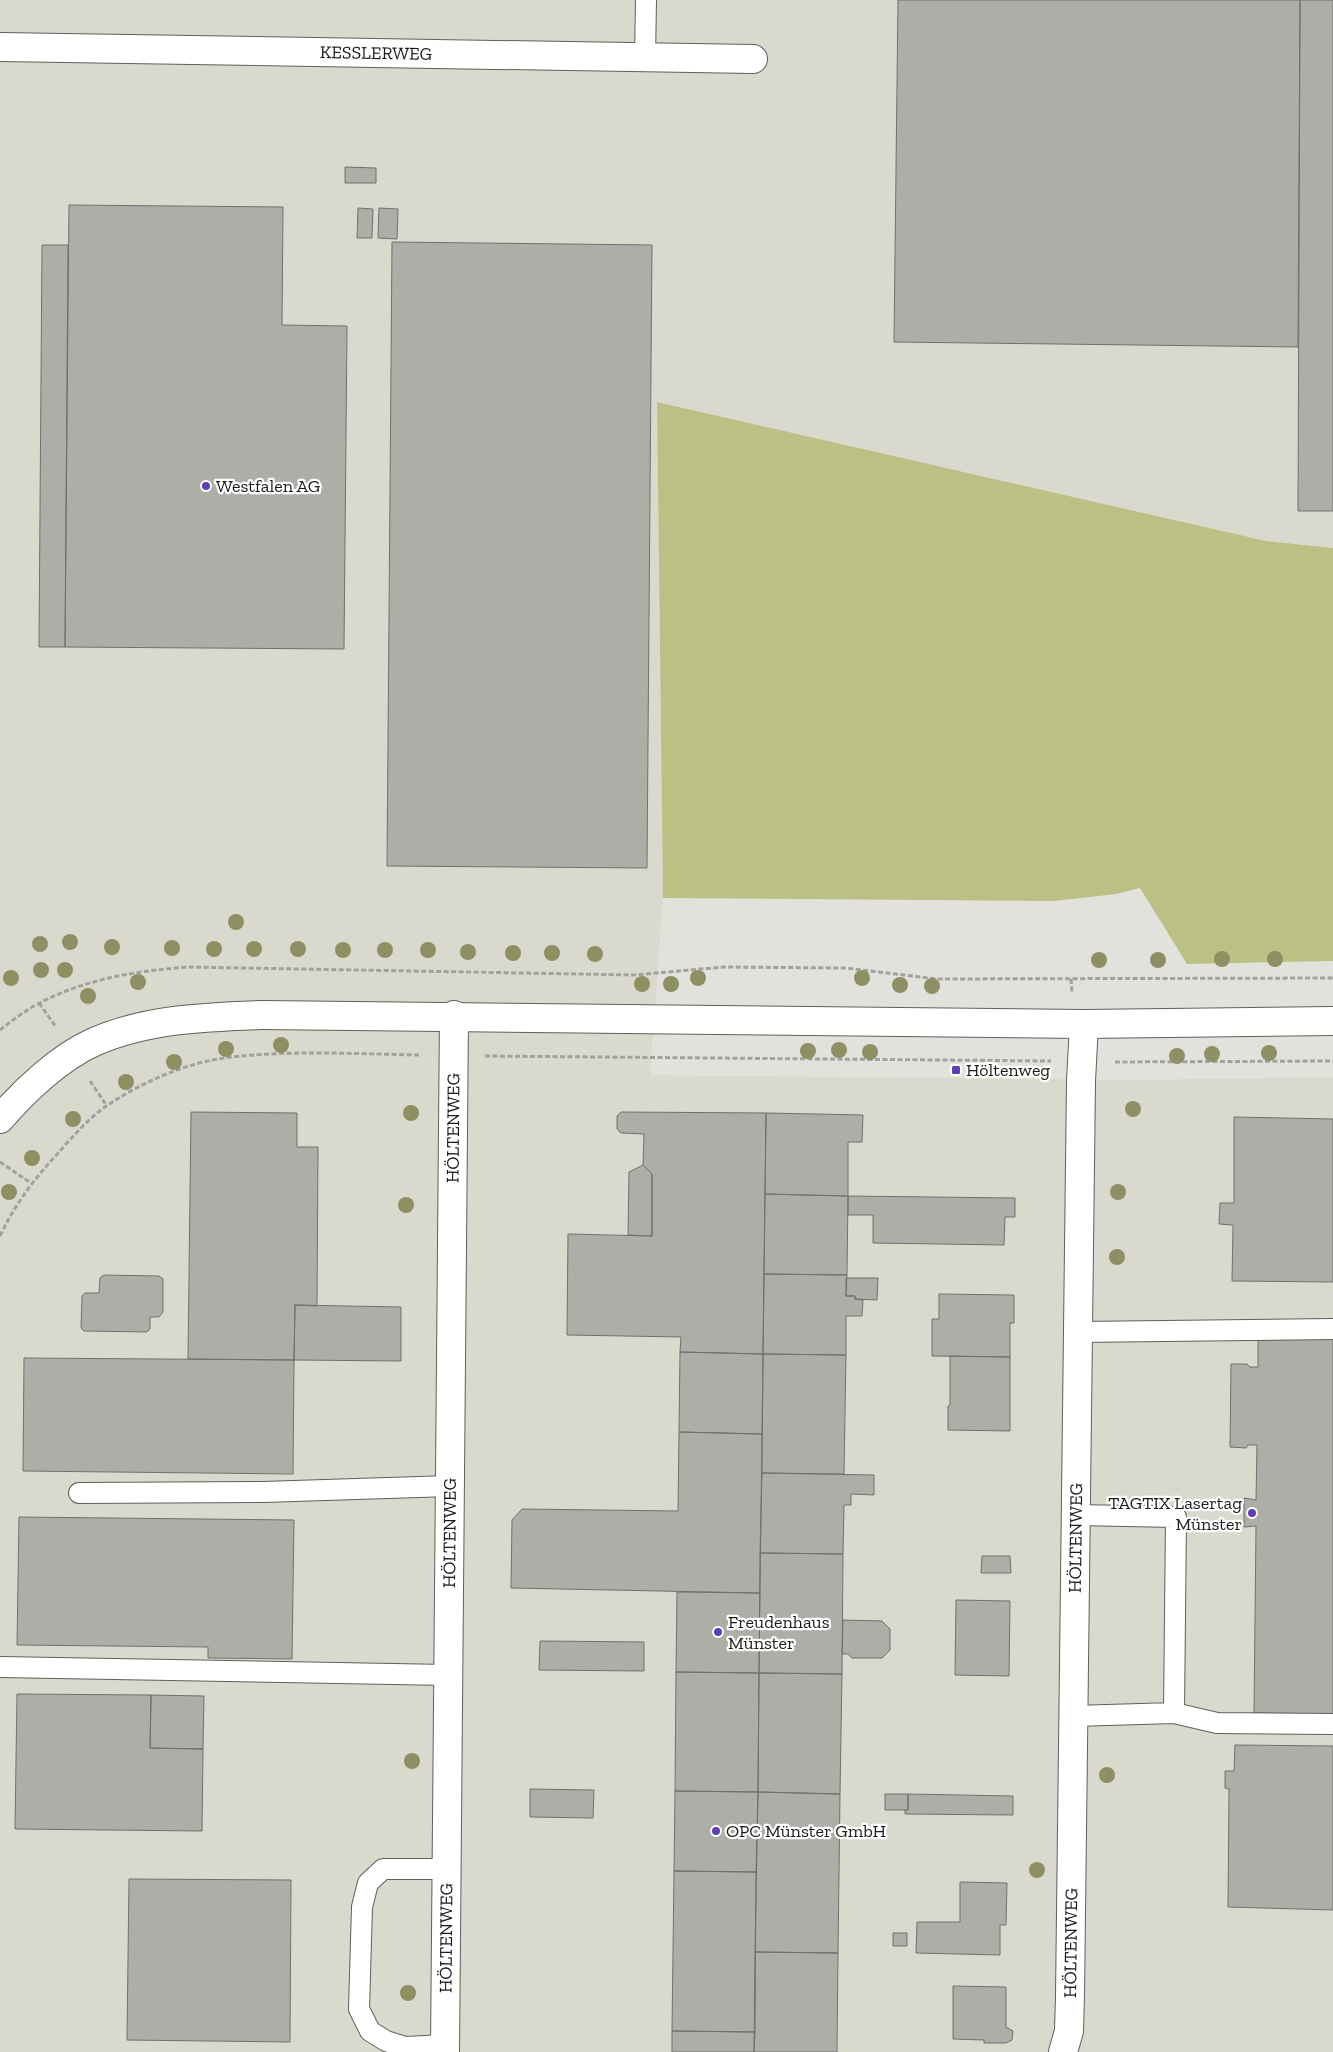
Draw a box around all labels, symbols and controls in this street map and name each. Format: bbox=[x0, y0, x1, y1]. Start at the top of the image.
street label: KESSLERWEG bbox=[320, 41, 432, 65]
place label: Westfalen AG bbox=[216, 475, 320, 497]
marker: Westfalen AG bbox=[200, 480, 212, 492]
place label: Höltenweg bbox=[966, 1059, 1050, 1081]
marker: Höltenweg bbox=[950, 1064, 962, 1076]
street label: HÖLTENWEG bbox=[442, 1073, 464, 1183]
street label: HÖLTENWEG bbox=[438, 1478, 461, 1588]
street label: HÖLTENWEG bbox=[1064, 1483, 1087, 1593]
place label: TAGTIX Lasertag Münster bbox=[1108, 1492, 1242, 1535]
marker: TAGTIX Lasertag Münster bbox=[1246, 1507, 1258, 1519]
place label: Freudenhaus Münster bbox=[728, 1611, 830, 1654]
marker: Freudenhaus Münster bbox=[712, 1626, 724, 1638]
place label: OPC Münster GmbH bbox=[726, 1820, 886, 1842]
marker: OPC Münster GmbH bbox=[710, 1825, 722, 1837]
street label: HÖLTENWEG bbox=[435, 1883, 457, 1993]
street label: HÖLTENWEG bbox=[1059, 1888, 1082, 1998]

